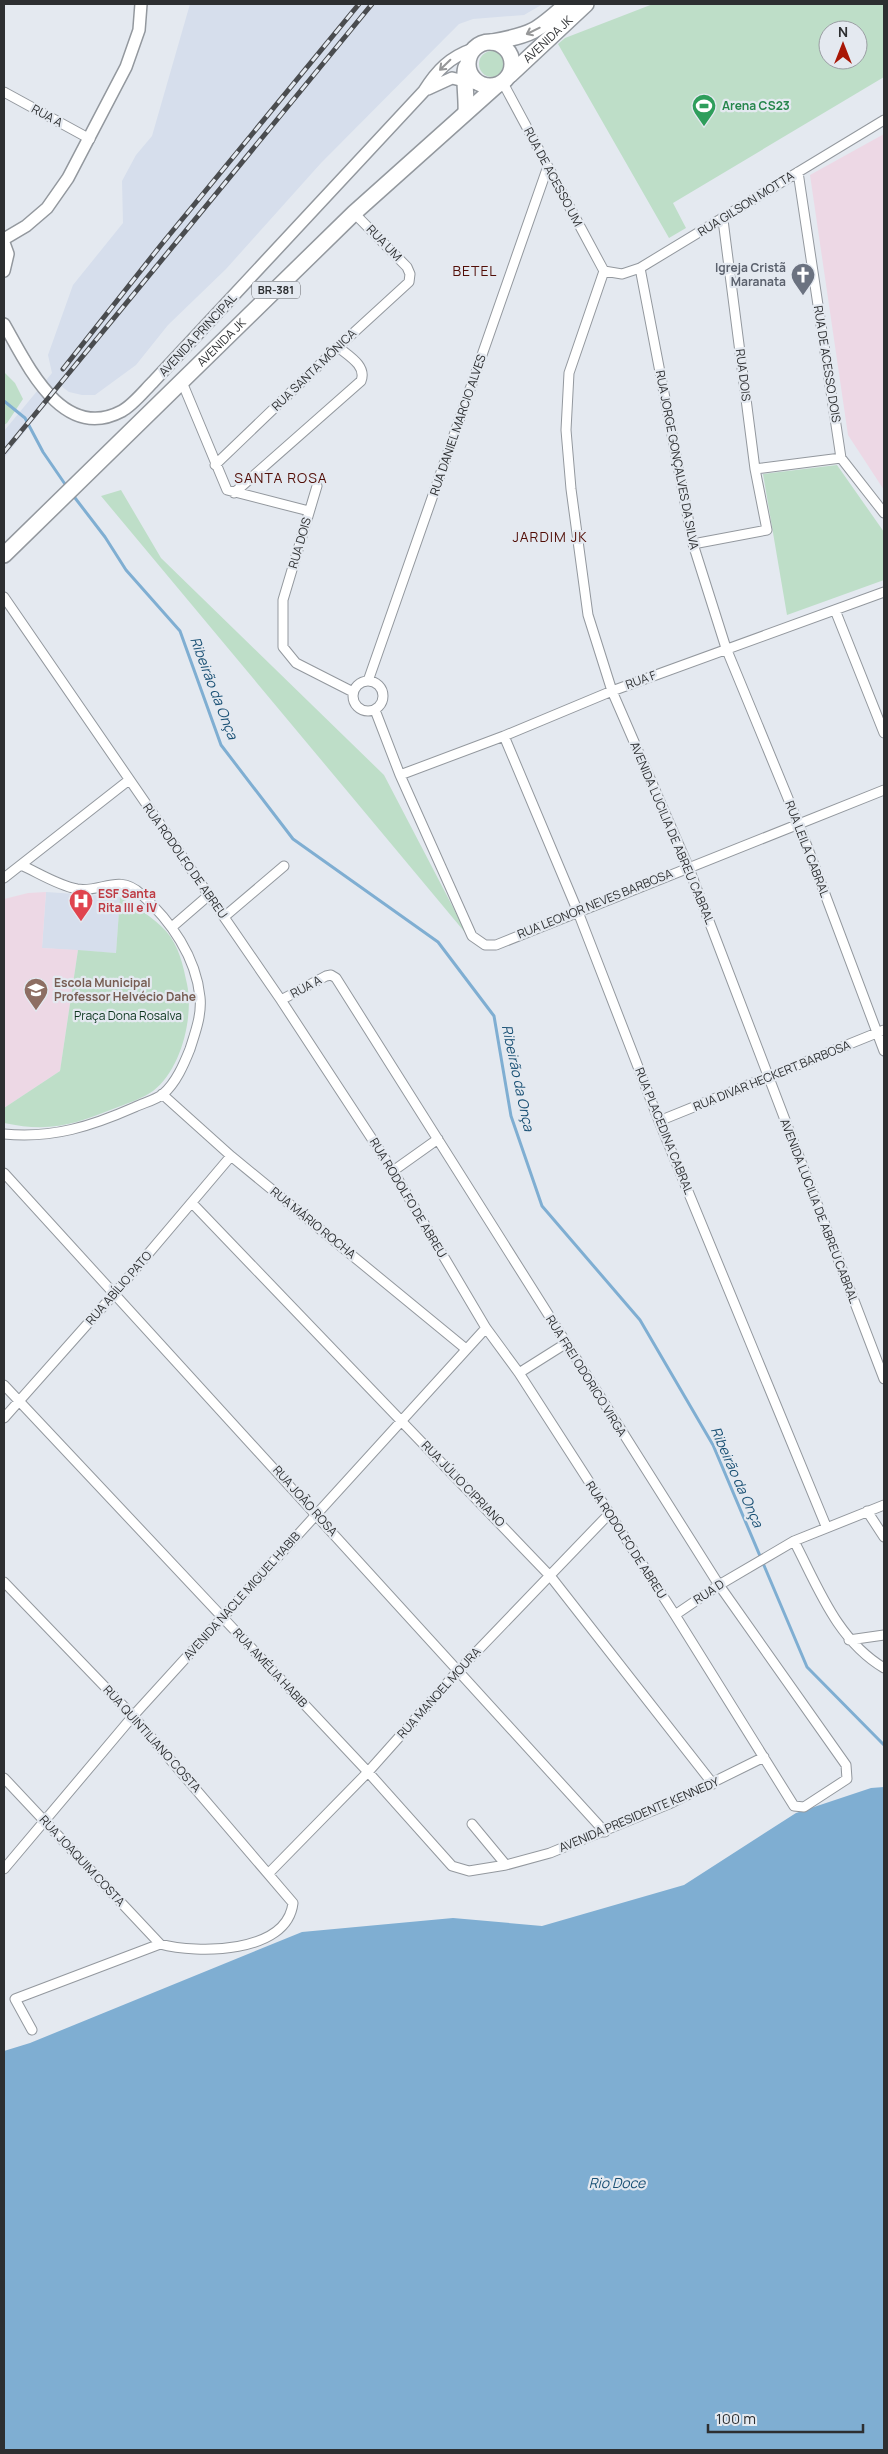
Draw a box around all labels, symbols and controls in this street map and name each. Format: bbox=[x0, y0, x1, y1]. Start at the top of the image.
street label: AVENIDA JK bbox=[519, 11, 577, 67]
north arrow bbox=[818, 20, 868, 70]
text: N bbox=[838, 22, 848, 41]
one-way arrow bbox=[526, 26, 541, 36]
one-way arrow bbox=[438, 59, 451, 71]
sports icon: Arena CS23 bbox=[691, 93, 717, 127]
place label: Arena CS23 bbox=[722, 97, 790, 114]
street label: RUA A bbox=[29, 100, 66, 131]
street label: RUA DE ACESSO UM bbox=[520, 124, 587, 229]
street label: RUA GILSON MOTTA bbox=[694, 167, 797, 240]
street label: RUA UM bbox=[363, 221, 406, 264]
place label: Igreja Cristã Maranata bbox=[715, 259, 786, 290]
district label: BETEL bbox=[452, 261, 498, 280]
church icon: Igreja Cristã Maranata bbox=[790, 262, 816, 296]
road number: BR-381 bbox=[252, 282, 300, 298]
street label: AVENIDA PRINCIPAL bbox=[155, 290, 240, 380]
street label: RUA DE ACESSO DOIS bbox=[810, 304, 845, 424]
street label: AVENIDA JK bbox=[193, 314, 250, 370]
street label: RUA SANTA MÔNICA bbox=[268, 325, 360, 414]
street label: RUA DOIS bbox=[732, 348, 755, 402]
street label: RUA DANIEL MARCIO ALVES bbox=[425, 352, 490, 498]
street label: RUA JORGE GONÇALVES DA SILVA bbox=[652, 369, 703, 551]
district label: SANTA ROSA bbox=[234, 468, 328, 487]
street label: RUA DOIS bbox=[284, 515, 315, 570]
district label: JARDIM JK bbox=[513, 527, 587, 546]
water label: Ribeirão da Onça bbox=[186, 634, 243, 743]
street label: RUA F bbox=[623, 666, 659, 693]
street label: AVENIDA LUCILIA DE ABREU CABRAL bbox=[626, 739, 719, 927]
street label: RUA LEILA CABRAL bbox=[781, 798, 834, 900]
street label: RUA RODOLFO DE ABREU bbox=[139, 800, 232, 922]
street label: RUA LEONOR NEVES BARBOSA bbox=[515, 864, 675, 943]
place label: ESF Santa Rita III e IV bbox=[98, 885, 157, 916]
hospital icon: ESF Santa Rita III e IV bbox=[68, 888, 94, 922]
street label: RUA A bbox=[287, 971, 325, 1002]
place label: Escola Municipal Professor Helvécio Dahe bbox=[54, 974, 196, 1005]
school or university icon: Escola Municipal Professor Helvécio Dahe bbox=[23, 977, 49, 1011]
park label: Praça Dona Rosalva bbox=[74, 1007, 182, 1024]
water label: Ribeirão da Onça bbox=[498, 1023, 539, 1134]
street label: RUA DIVAR HECKERT BARBOSA bbox=[691, 1036, 853, 1115]
street label: RUA PLACEDINA CABRAL bbox=[631, 1065, 698, 1197]
street label: AVENIDA LUCILIA DE ABREU CABRAL bbox=[776, 1116, 863, 1306]
street label: RUA RODOLFO DE ABREU bbox=[366, 1135, 451, 1261]
street label: RUA MÁRIO ROCHA bbox=[267, 1183, 360, 1263]
street label: RUA ABÍLIO PATO bbox=[82, 1247, 156, 1328]
street label: RUA FREI ODORICO VIRGA bbox=[542, 1312, 631, 1440]
water label: Ribeirão da Onça bbox=[707, 1424, 769, 1531]
street label: RUA JÚLIO CIPRIANO bbox=[418, 1437, 509, 1530]
street label: RUA JOÃO ROSA bbox=[269, 1462, 342, 1540]
street label: RUA RODOLFO DE ABREU bbox=[582, 1478, 671, 1602]
street label: AVENIDA NACLE MIGUEL HABIB bbox=[179, 1528, 304, 1663]
street label: RUA D bbox=[690, 1575, 727, 1608]
street label: RUA AMÉLIA HABIB bbox=[229, 1624, 312, 1711]
street label: RUA MANOEL MOURA bbox=[393, 1643, 484, 1742]
street label: RUA QUINTILIANO COSTA bbox=[100, 1681, 205, 1796]
street label: AVENIDA PRESIDENTE KENNEDY bbox=[556, 1773, 722, 1856]
street label: RUA JOAQUIM COSTA bbox=[36, 1811, 129, 1910]
water label: Rio Doce bbox=[589, 2173, 646, 2192]
scale bar bbox=[708, 2402, 863, 2434]
text: 100 m bbox=[716, 2408, 756, 2429]

